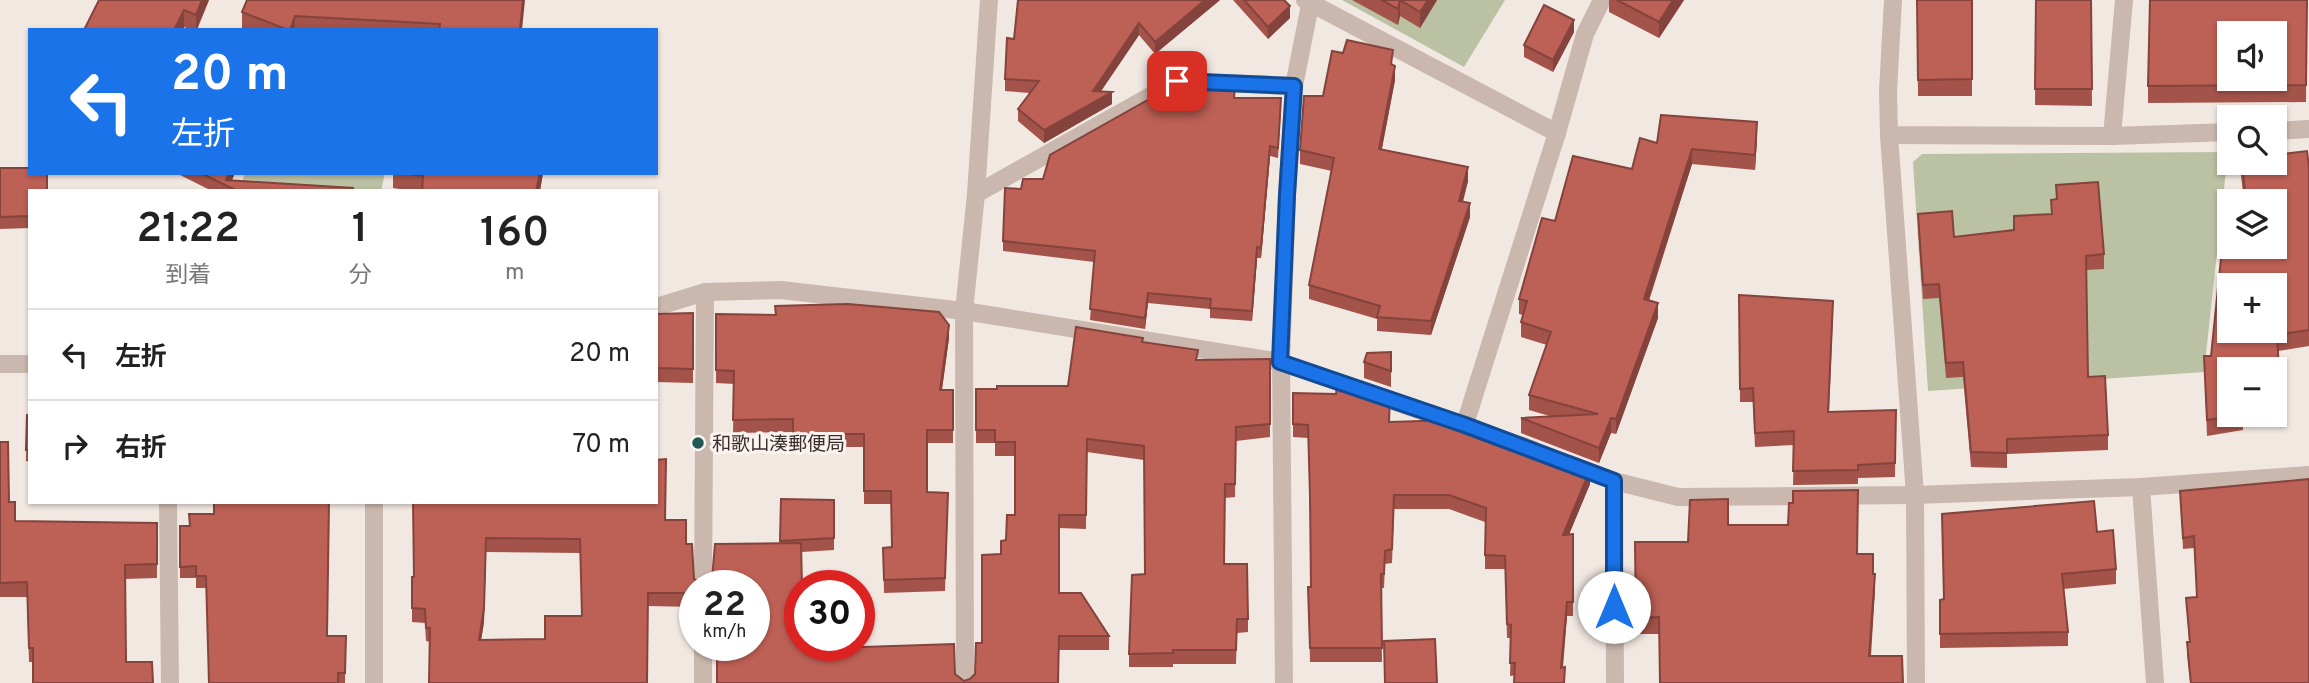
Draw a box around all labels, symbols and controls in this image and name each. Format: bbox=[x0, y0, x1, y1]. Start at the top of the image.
map controls bbox=[2217, 21, 2287, 427]
button: sound bbox=[2217, 21, 2287, 91]
text: 20 m bbox=[171, 46, 288, 108]
pin bbox=[1147, 51, 1207, 111]
icon: left bbox=[56, 56, 147, 147]
icon: arrive bbox=[1158, 62, 1196, 100]
button: search bbox=[2217, 105, 2287, 175]
text: 左折 bbox=[171, 116, 235, 156]
button: layers bbox=[2217, 189, 2287, 259]
text: 21:22 bbox=[137, 204, 240, 257]
text: 1 bbox=[352, 204, 368, 257]
text: 160 bbox=[480, 208, 549, 261]
text: m bbox=[505, 259, 524, 288]
text: 到着 bbox=[165, 262, 211, 291]
text: 分 bbox=[349, 262, 372, 291]
button: + bbox=[2217, 273, 2287, 343]
icon: left bbox=[56, 336, 94, 374]
text: 20 m bbox=[569, 338, 630, 371]
text: 左折 bbox=[115, 342, 167, 375]
button: − bbox=[2217, 357, 2287, 427]
icon: right bbox=[56, 427, 94, 465]
text: 70 m bbox=[572, 429, 630, 462]
text: 右折 bbox=[115, 433, 167, 466]
place label: 和歌山湊郵便局 bbox=[712, 433, 845, 457]
marker: 和歌山湊郵便局 bbox=[690, 435, 706, 451]
speed limit sign: 30 bbox=[784, 570, 875, 661]
position arrow bbox=[1577, 570, 1651, 644]
text: 22 bbox=[703, 584, 746, 628]
text: km/h bbox=[703, 621, 746, 644]

